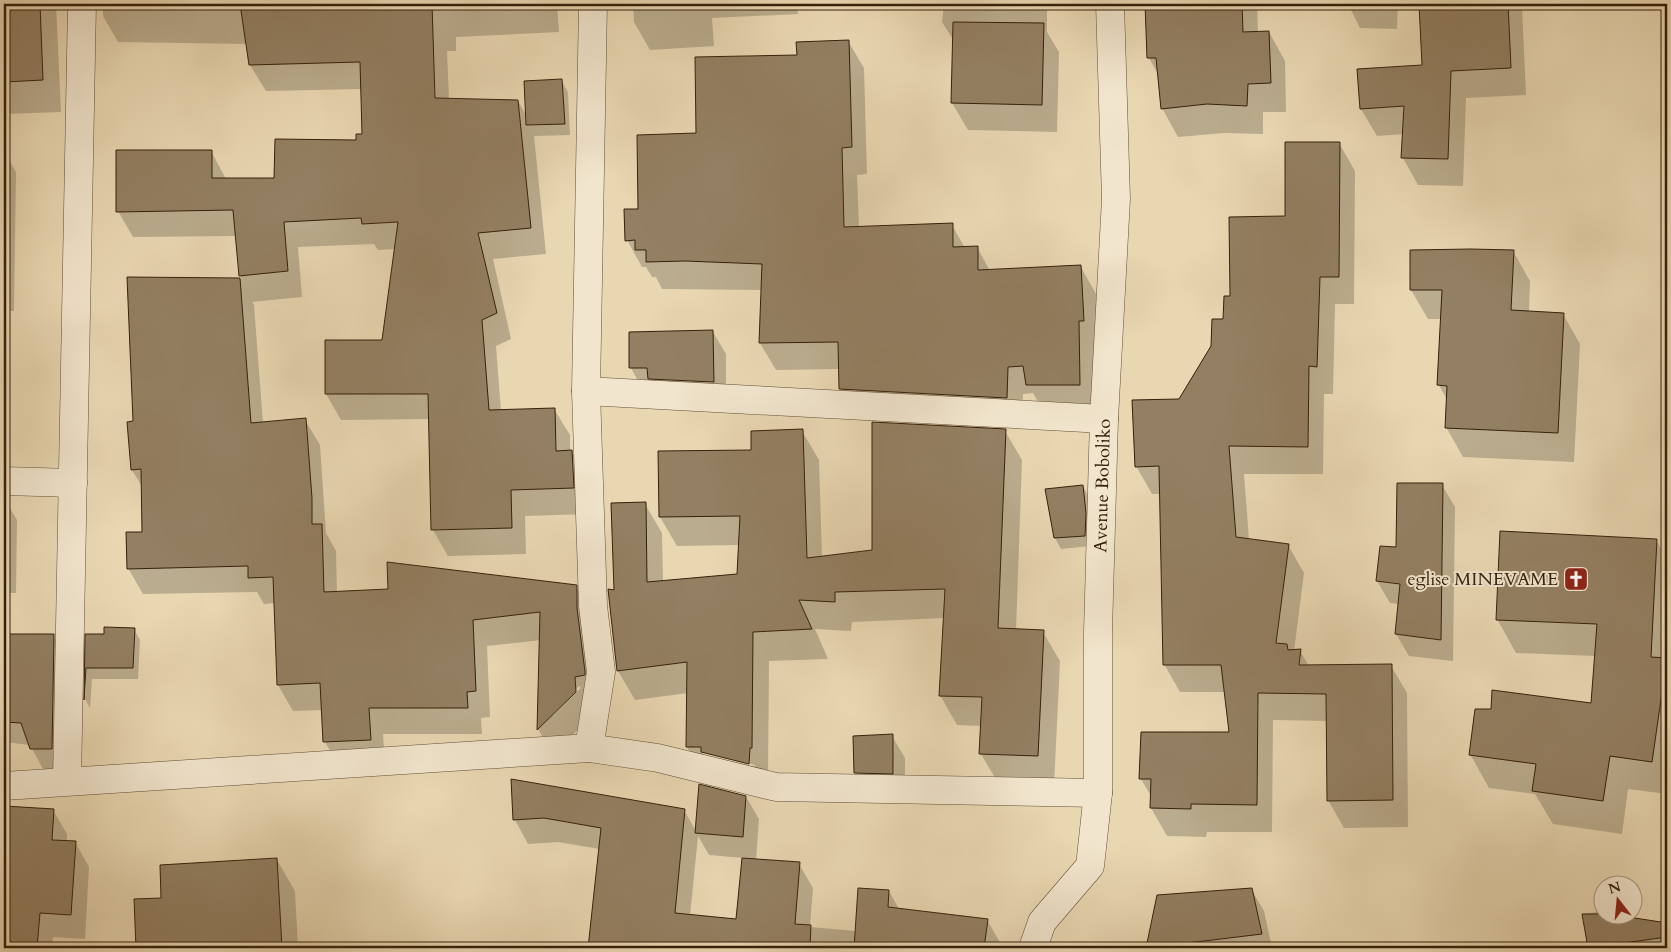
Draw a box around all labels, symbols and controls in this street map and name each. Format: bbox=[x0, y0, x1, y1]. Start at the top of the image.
street label: Avenue Boboliko bbox=[1088, 418, 1117, 553]
church icon: eglise MINEVAME bbox=[1563, 566, 1589, 592]
place label: eglise MINEVAME bbox=[1407, 567, 1558, 592]
north arrow bbox=[1594, 874, 1644, 924]
text: N bbox=[1606, 877, 1623, 899]

